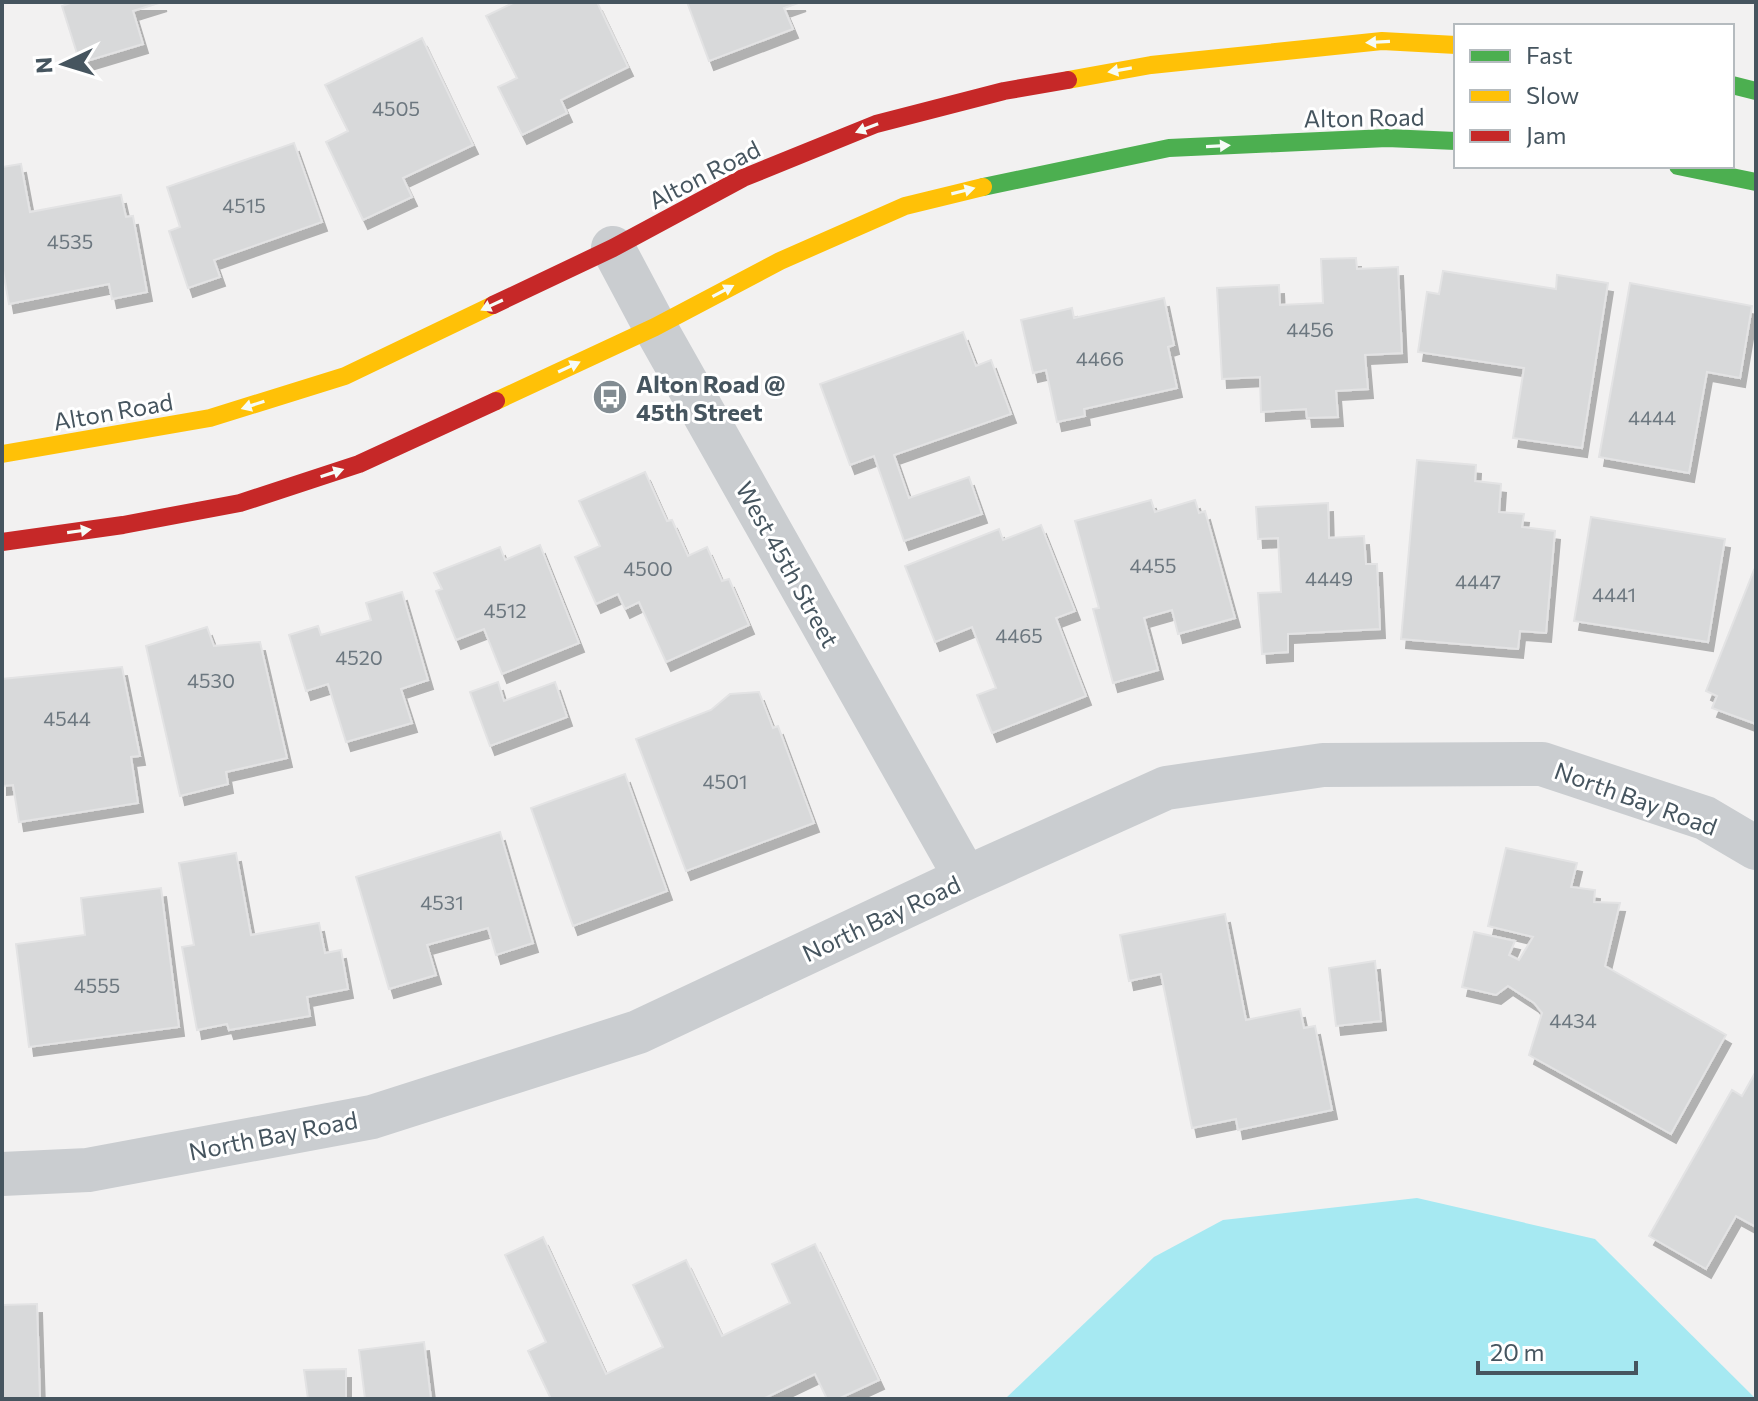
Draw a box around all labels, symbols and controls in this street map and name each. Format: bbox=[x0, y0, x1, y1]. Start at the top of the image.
north arrow bbox=[24, 24, 104, 104]
legend bbox=[1454, 24, 1734, 168]
one-way arrow bbox=[1365, 36, 1390, 49]
text: Fast bbox=[1526, 40, 1573, 69]
text: N bbox=[30, 56, 58, 75]
one-way arrow bbox=[1107, 65, 1132, 77]
text: Slow bbox=[1526, 80, 1579, 109]
house number: 4505 bbox=[372, 96, 420, 120]
street label: Alton Road bbox=[1303, 101, 1425, 133]
text: Jam bbox=[1526, 120, 1566, 149]
one-way arrow bbox=[855, 122, 879, 135]
street label: Alton Road bbox=[643, 134, 765, 214]
one-way arrow bbox=[1206, 139, 1231, 152]
one-way arrow bbox=[950, 185, 975, 197]
house number: 4515 bbox=[222, 193, 266, 217]
house number: 4535 bbox=[47, 229, 93, 253]
one-way arrow bbox=[712, 284, 735, 297]
one-way arrow bbox=[481, 298, 504, 312]
house number: 4456 bbox=[1286, 317, 1334, 341]
house number: 4466 bbox=[1076, 346, 1124, 370]
one-way arrow bbox=[557, 360, 581, 374]
place label: Alton Road @ 45th Street bbox=[636, 369, 785, 426]
bus stop icon: Alton Road @ 45th Street bbox=[591, 378, 629, 416]
street label: Alton Road bbox=[51, 386, 175, 436]
one-way arrow bbox=[240, 399, 264, 412]
house number: 4444 bbox=[1628, 405, 1676, 429]
one-way arrow bbox=[320, 466, 344, 479]
street label: West 45th Street bbox=[730, 476, 846, 652]
one-way arrow bbox=[67, 524, 92, 537]
house number: 4455 bbox=[1130, 553, 1176, 577]
house number: 4500 bbox=[623, 556, 673, 580]
house number: 4449 bbox=[1305, 566, 1353, 590]
house number: 4447 bbox=[1455, 569, 1501, 593]
house number: 4441 bbox=[1592, 582, 1636, 606]
house number: 4512 bbox=[483, 598, 527, 622]
house number: 4465 bbox=[995, 623, 1043, 647]
house number: 4520 bbox=[335, 645, 383, 669]
house number: 4530 bbox=[187, 668, 235, 692]
house number: 4544 bbox=[43, 706, 91, 730]
street label: North Bay Road bbox=[1551, 755, 1721, 841]
house number: 4501 bbox=[702, 769, 748, 793]
street label: North Bay Road bbox=[797, 869, 965, 967]
house number: 4531 bbox=[420, 890, 464, 914]
house number: 4555 bbox=[74, 973, 120, 997]
house number: 4434 bbox=[1549, 1008, 1597, 1032]
street label: North Bay Road bbox=[186, 1104, 360, 1166]
scale bar bbox=[1478, 1325, 1636, 1375]
text: 20 m bbox=[1490, 1337, 1544, 1366]

